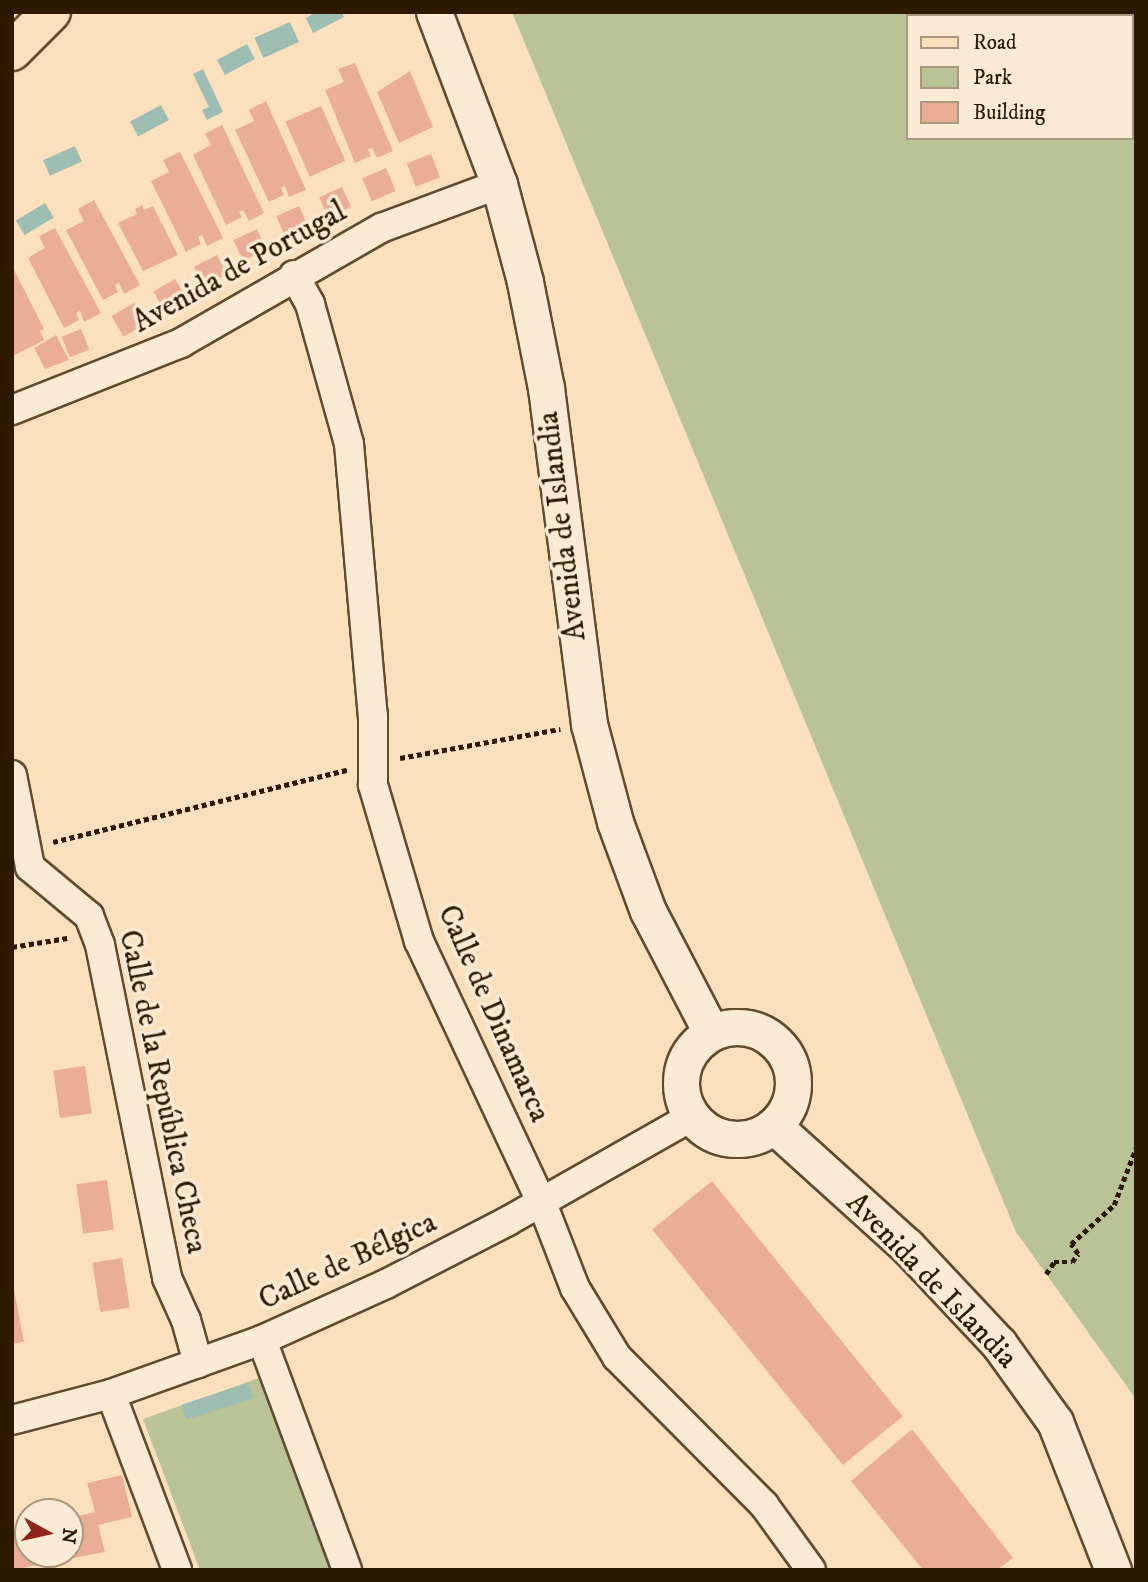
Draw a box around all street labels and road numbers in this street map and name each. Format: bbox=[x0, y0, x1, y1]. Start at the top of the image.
street label: Avenida de Portugal bbox=[127, 194, 353, 342]
street label: Avenida de Islandia bbox=[531, 409, 595, 643]
street label: Calle de Dinamarca bbox=[429, 900, 557, 1128]
street label: Calle de la República Checa bbox=[110, 927, 214, 1257]
street label: Avenida de Islandia bbox=[838, 1186, 1024, 1376]
street label: Calle de Bélgica bbox=[254, 1205, 442, 1319]

